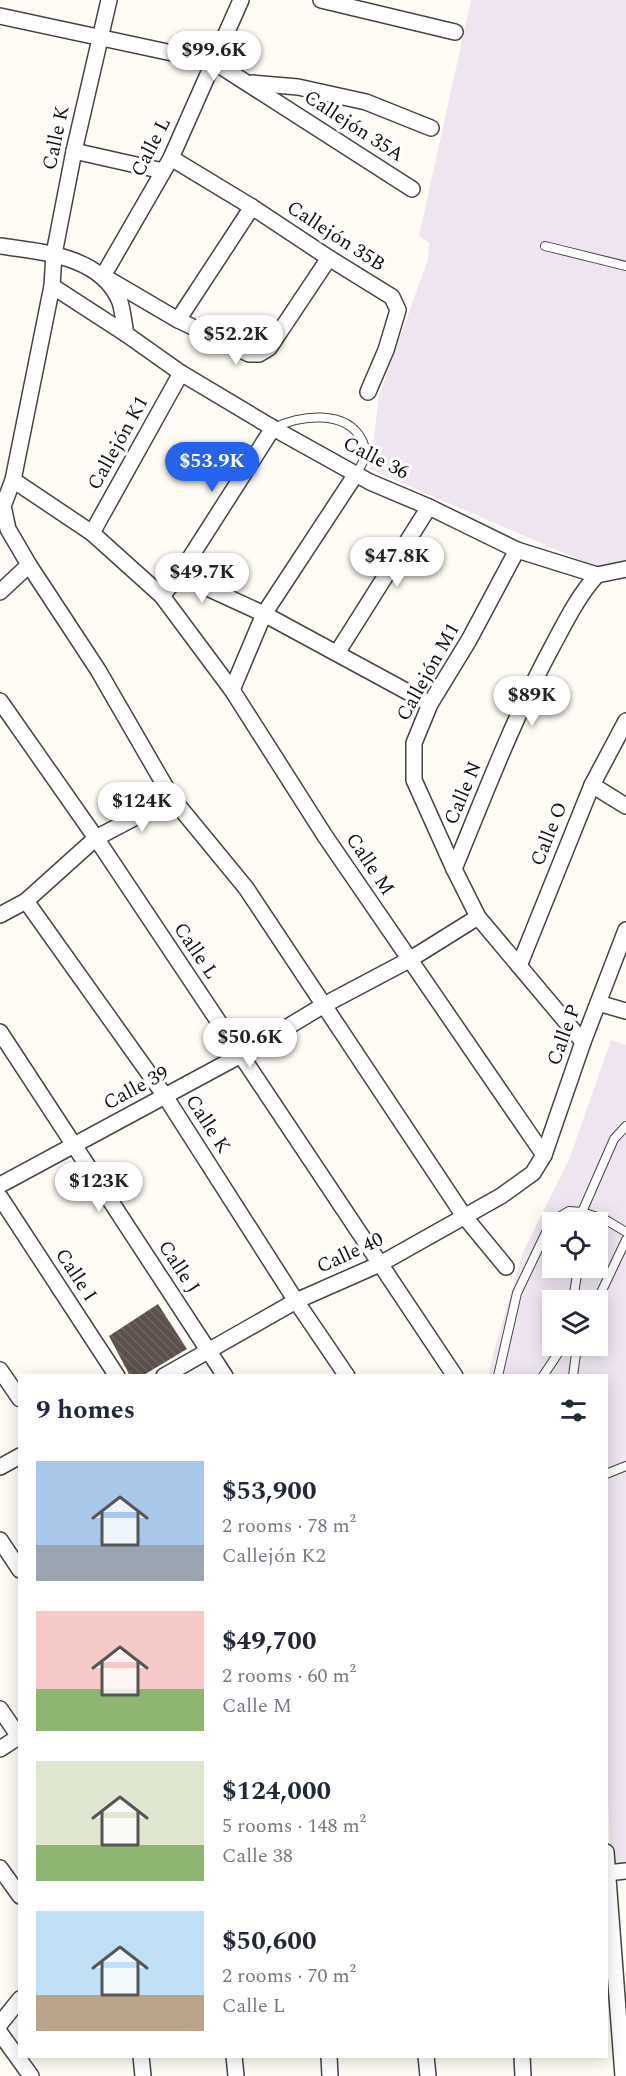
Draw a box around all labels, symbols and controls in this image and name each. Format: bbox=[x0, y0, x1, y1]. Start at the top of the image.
pin: $99.6K bbox=[165, 31, 263, 82]
text: $99.6K bbox=[181, 35, 247, 65]
street label: Callejón 35A bbox=[298, 82, 410, 170]
street label: Calle K bbox=[35, 102, 78, 173]
street label: Calle L bbox=[123, 112, 179, 182]
street label: Callejón 35B bbox=[281, 193, 391, 279]
pin: $52.2K bbox=[187, 315, 285, 366]
text: $52.2K bbox=[203, 319, 269, 349]
street label: Callejón K1 bbox=[80, 390, 156, 496]
street label: Calle 36 bbox=[338, 429, 414, 487]
pin: $53.9K bbox=[163, 442, 261, 493]
text: $53.9K bbox=[179, 446, 245, 476]
pin: $47.8K bbox=[348, 537, 446, 588]
text: $47.8K bbox=[364, 541, 430, 571]
pin: $49.7K bbox=[153, 553, 251, 604]
text: $49.7K bbox=[169, 557, 235, 587]
street label: Callejón M1 bbox=[389, 617, 467, 727]
pin: $89K bbox=[496, 676, 568, 727]
text: $89K bbox=[507, 680, 557, 710]
street label: Calle N bbox=[436, 756, 490, 830]
pin: $124K bbox=[100, 782, 184, 833]
text: $124K bbox=[112, 786, 172, 816]
street label: Calle O bbox=[523, 797, 575, 871]
street label: Calle M bbox=[338, 827, 402, 901]
street label: Calle L bbox=[166, 916, 226, 986]
street label: Calle P bbox=[539, 1000, 589, 1070]
pin: $50.6K bbox=[201, 1018, 299, 1069]
text: $50.6K bbox=[217, 1022, 283, 1052]
street label: Calle 39 bbox=[98, 1058, 174, 1118]
street label: Calle K bbox=[178, 1089, 239, 1160]
pin: $123K bbox=[57, 1162, 141, 1213]
text: $123K bbox=[69, 1166, 129, 1196]
map controls bbox=[542, 1212, 608, 1356]
button: locate bbox=[542, 1212, 608, 1278]
street label: Calle 40 bbox=[312, 1224, 388, 1282]
street label: Calle J bbox=[151, 1234, 207, 1300]
street label: Calle I bbox=[48, 1242, 104, 1308]
button: layers bbox=[542, 1290, 608, 1356]
text: 9 homes bbox=[36, 1390, 135, 1430]
icon: filters bbox=[557, 1394, 590, 1427]
text: $53,900 bbox=[222, 1471, 316, 1511]
icon: home bbox=[84, 1485, 156, 1557]
text: 2 rooms · 78 m² bbox=[222, 1511, 356, 1541]
text: Callejón K2 bbox=[222, 1541, 326, 1571]
text: $49,700 bbox=[222, 1621, 316, 1661]
icon: home bbox=[84, 1635, 156, 1707]
text: 2 rooms · 60 m² bbox=[222, 1661, 356, 1691]
text: Calle M bbox=[222, 1691, 292, 1721]
text: $124,000 bbox=[222, 1771, 331, 1811]
icon: home bbox=[84, 1785, 156, 1857]
text: 5 rooms · 148 m² bbox=[222, 1811, 366, 1841]
text: Calle 38 bbox=[222, 1841, 293, 1871]
text: $50,600 bbox=[222, 1921, 316, 1961]
icon: home bbox=[84, 1935, 156, 2007]
text: 2 rooms · 70 m² bbox=[222, 1961, 356, 1991]
text: Calle L bbox=[222, 1991, 285, 2021]

